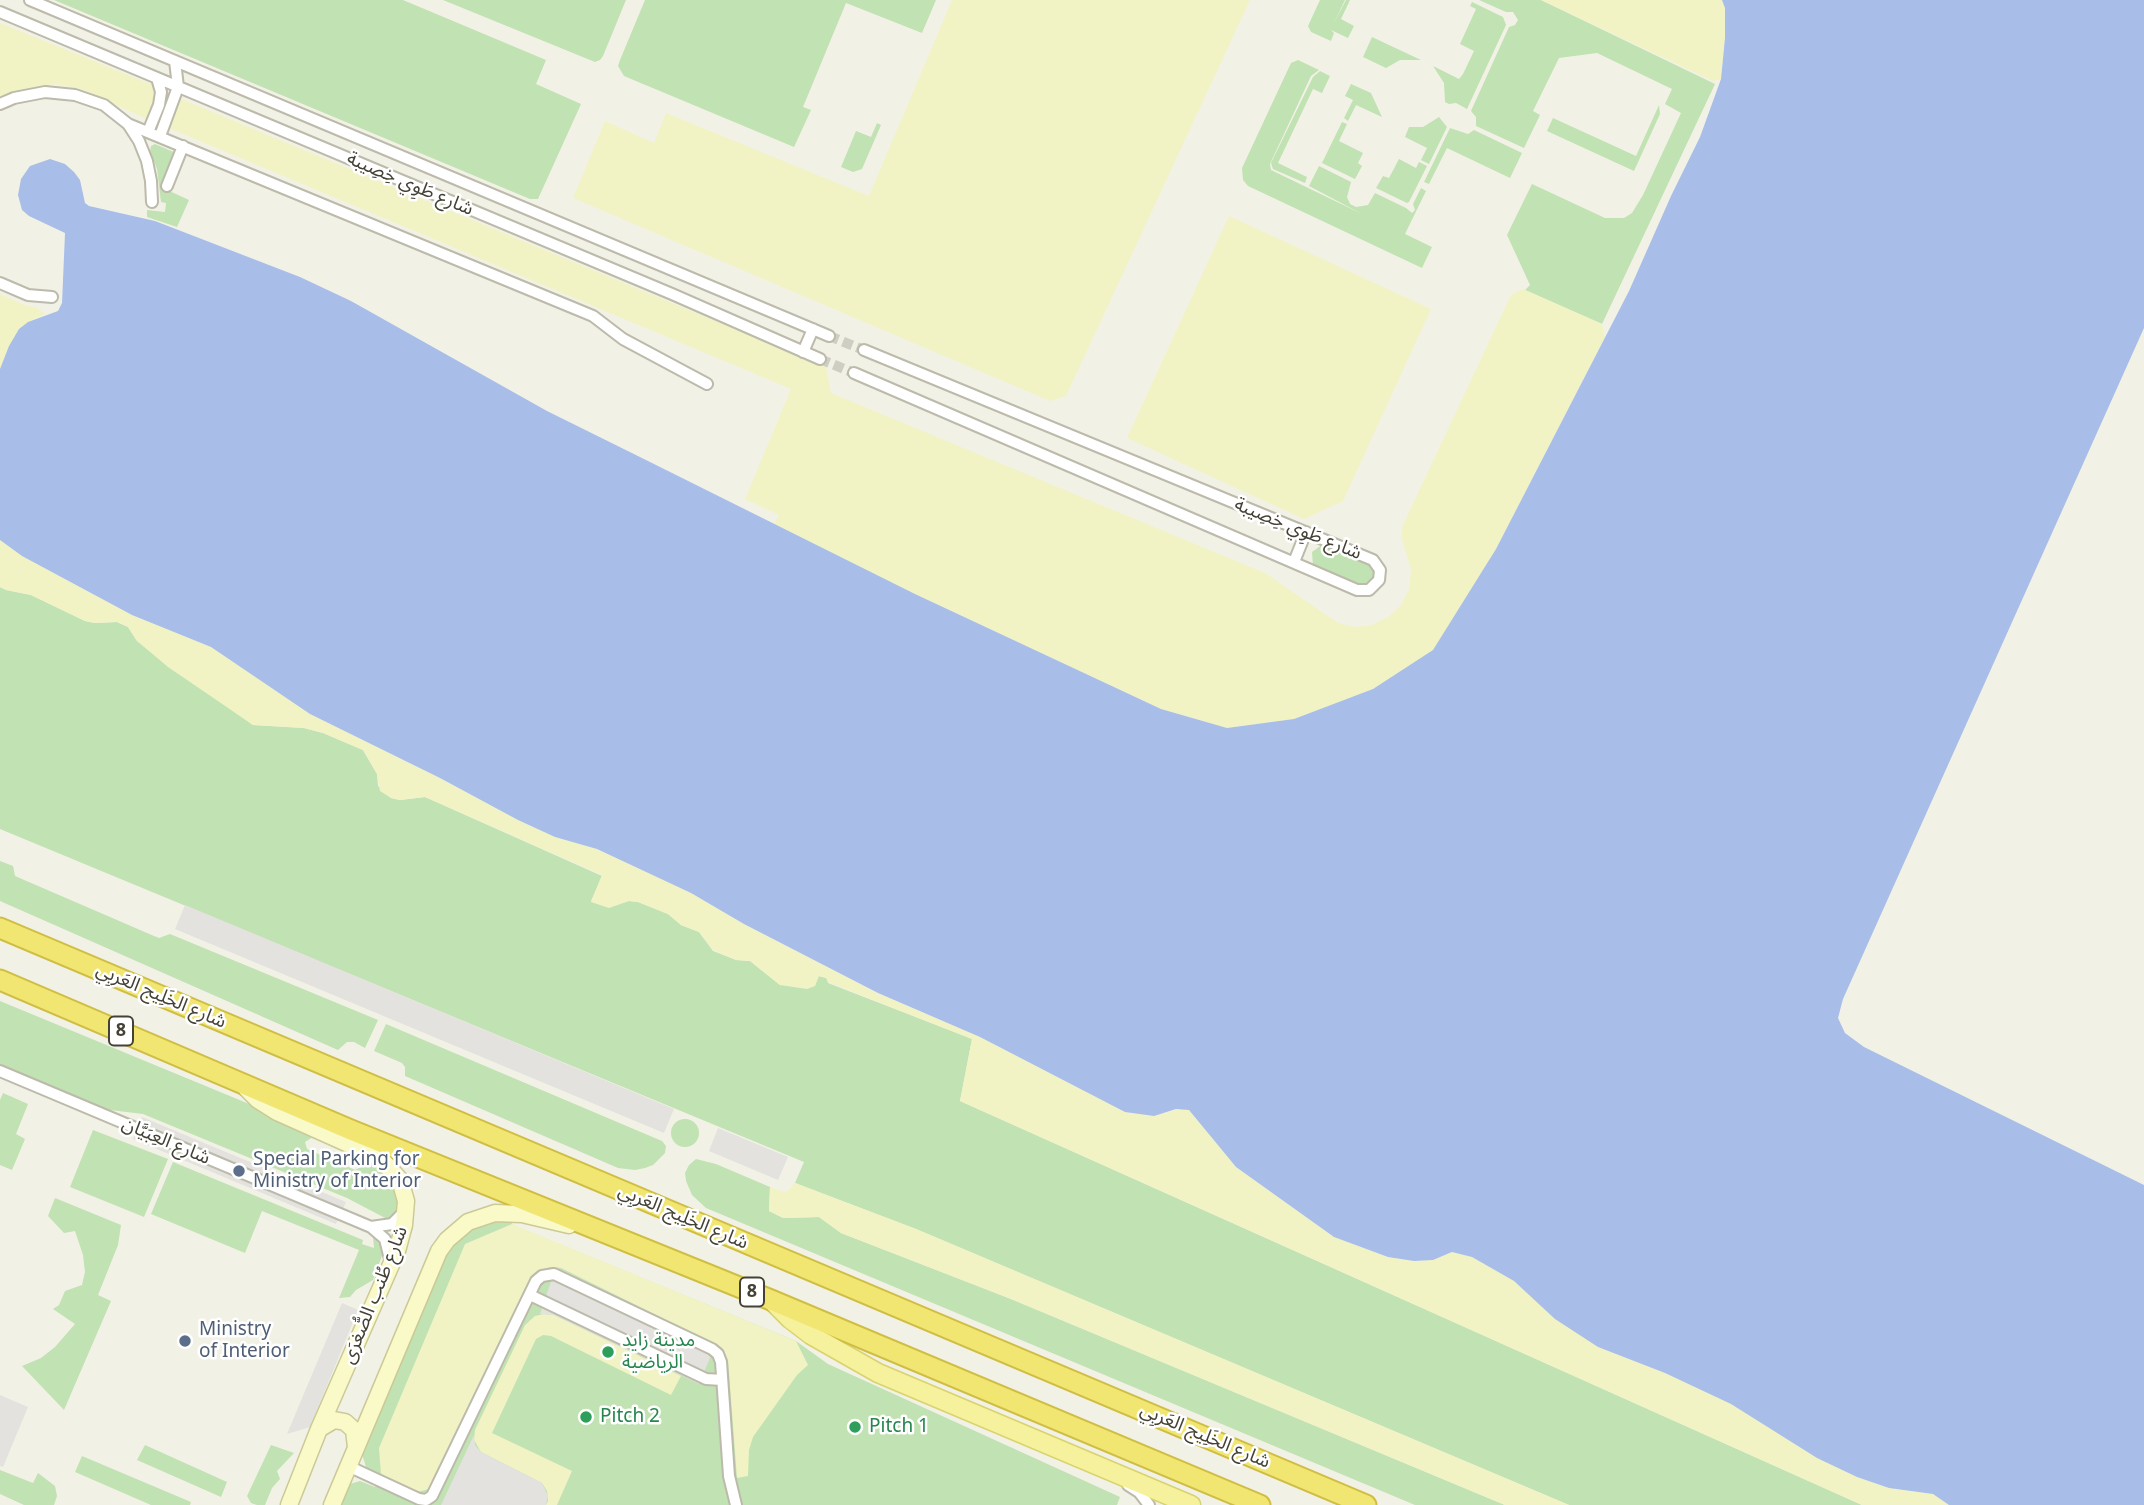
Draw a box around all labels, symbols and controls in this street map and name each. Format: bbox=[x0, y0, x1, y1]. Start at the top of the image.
street label: شارع طَوِي خِصِيبة bbox=[343, 147, 477, 221]
street label: شارع طَوِي خِصِيبة bbox=[1231, 493, 1365, 565]
street label: شارع الخَلِيج العَربِي bbox=[93, 958, 229, 1034]
road number: 8 bbox=[109, 1016, 133, 1046]
street label: شارع العِبَيَّان bbox=[119, 1112, 213, 1170]
place label: Special Parking for Ministry of Interior bbox=[253, 1149, 421, 1193]
marker: Special Parking for Ministry of Interior bbox=[231, 1163, 247, 1179]
street label: شارع الخَلِيج العَربِي bbox=[615, 1179, 751, 1255]
street label: شارع طُنب الصُّغرَى bbox=[337, 1223, 413, 1367]
road number: 8 bbox=[740, 1278, 764, 1307]
place label: Ministry of Interior bbox=[199, 1319, 290, 1363]
place label: مدينة زايد الرياضية bbox=[622, 1330, 695, 1374]
marker: Ministry of Interior bbox=[177, 1333, 193, 1349]
marker: مدينة زايد الرياضية bbox=[600, 1344, 616, 1360]
street label: شارع الخَلِيج العَربِي bbox=[1137, 1398, 1273, 1474]
place label: Pitch 2 bbox=[600, 1406, 660, 1428]
marker: Pitch 2 bbox=[578, 1409, 594, 1425]
place label: Pitch 1 bbox=[869, 1416, 929, 1438]
marker: Pitch 1 bbox=[847, 1419, 863, 1435]

